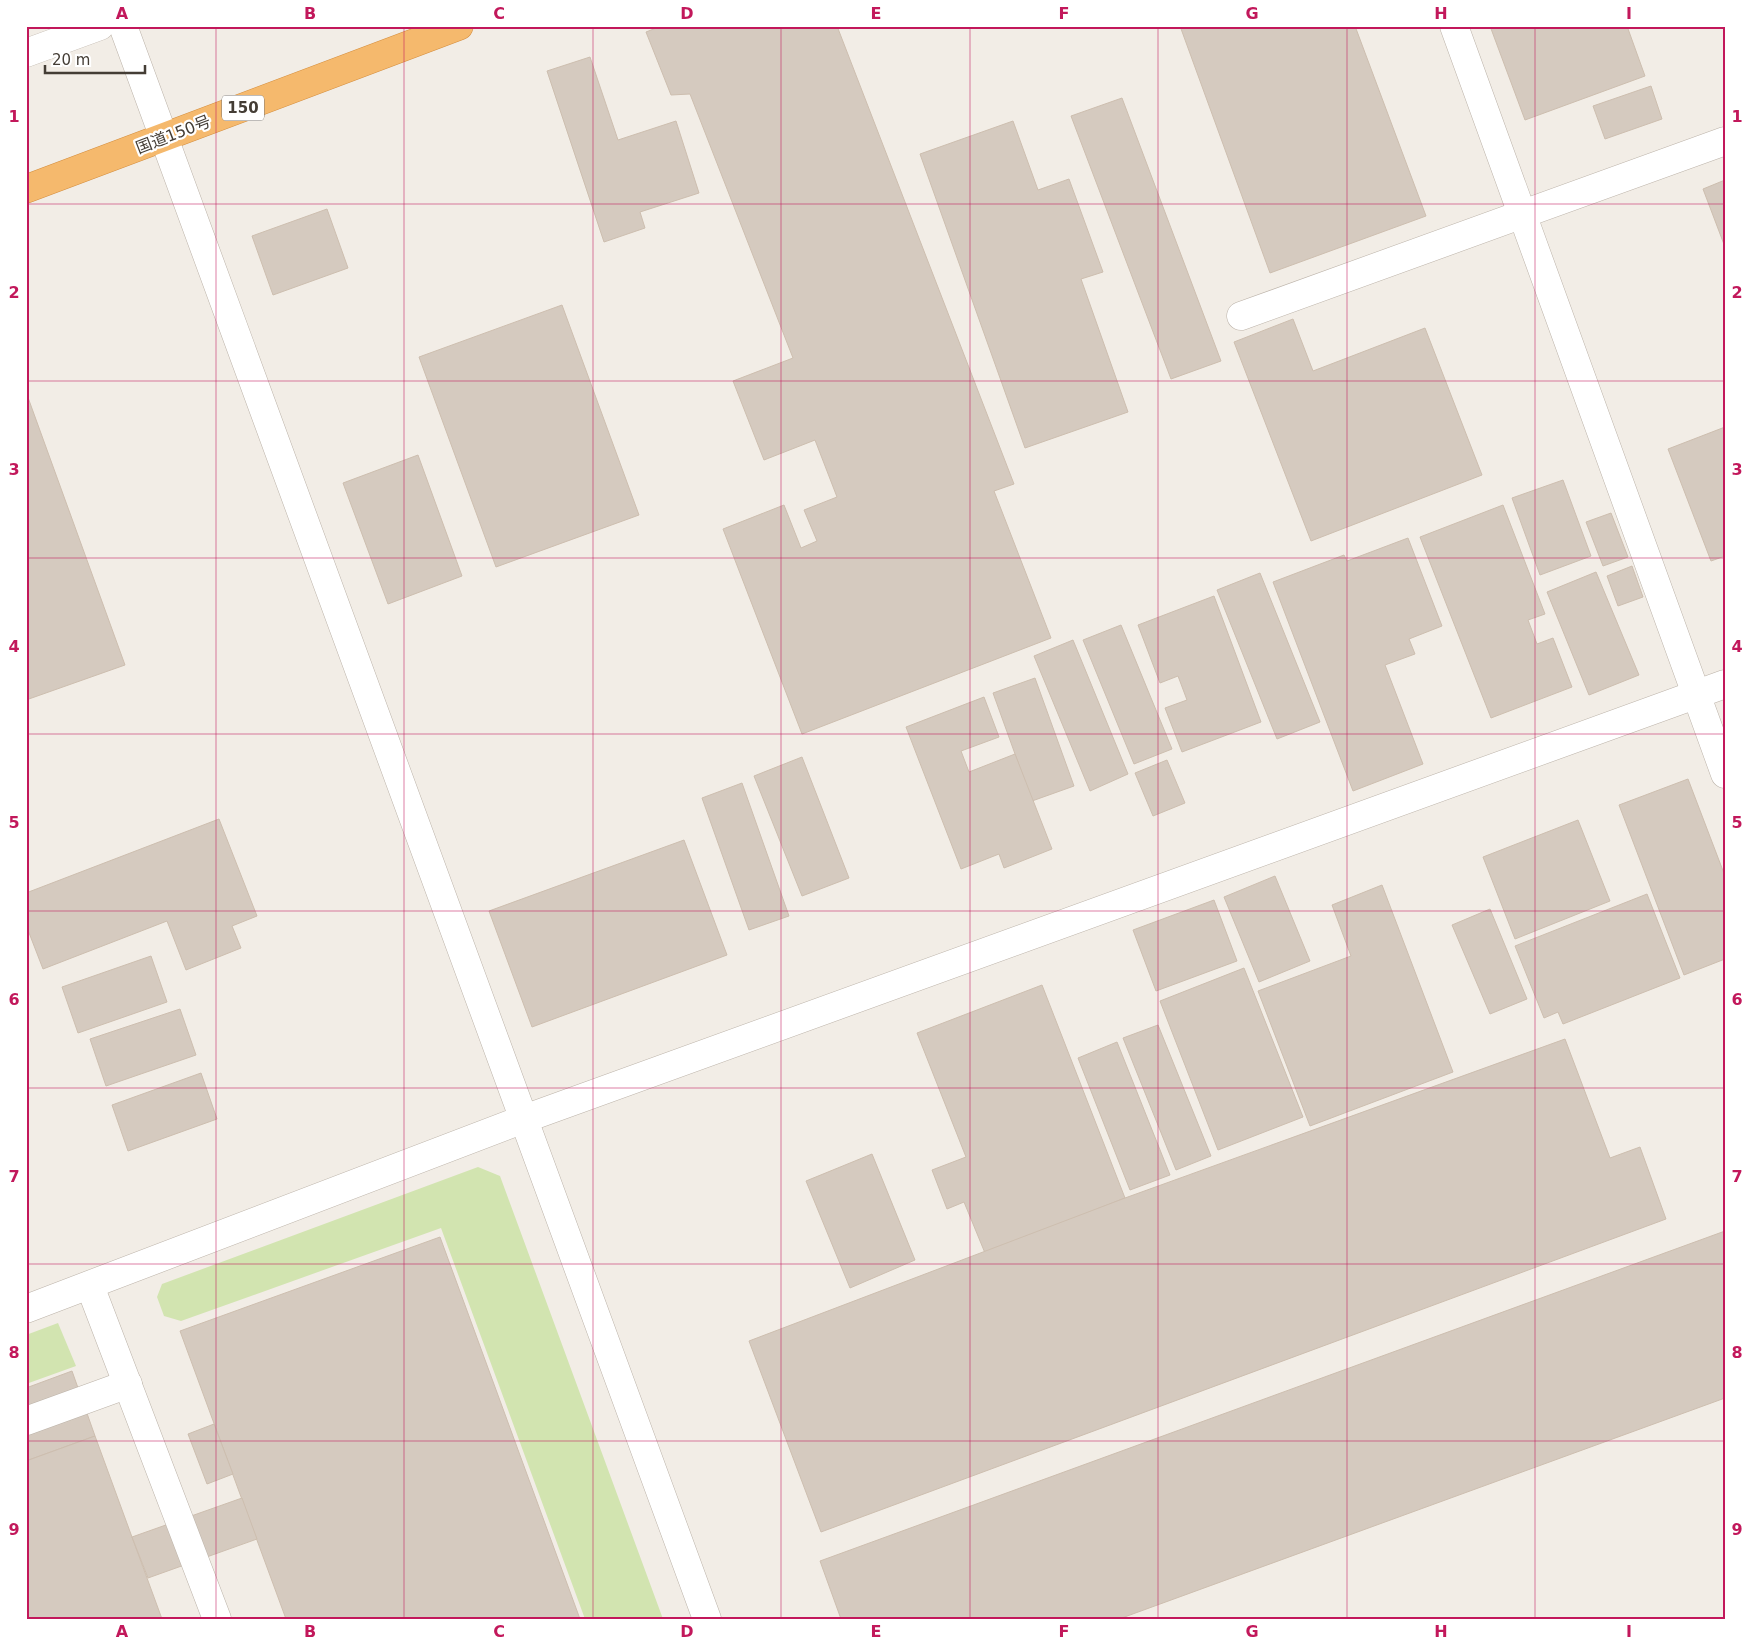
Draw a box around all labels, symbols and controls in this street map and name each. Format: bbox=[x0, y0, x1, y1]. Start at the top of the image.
text: A bbox=[116, 4, 129, 23]
text: B bbox=[304, 4, 316, 23]
text: C bbox=[493, 4, 505, 23]
text: D bbox=[680, 4, 694, 23]
text: E bbox=[871, 4, 881, 23]
text: F bbox=[1059, 4, 1069, 23]
text: G bbox=[1245, 4, 1259, 23]
text: H bbox=[1434, 4, 1448, 23]
text: I bbox=[1626, 4, 1632, 23]
scale bar bbox=[45, 42, 145, 74]
text: 20 m bbox=[52, 51, 90, 69]
road number: 150 bbox=[222, 96, 264, 120]
text: 1 bbox=[8, 107, 20, 126]
text: 1 bbox=[1731, 107, 1743, 126]
street label: 国道150号 bbox=[133, 112, 213, 157]
text: 2 bbox=[8, 283, 20, 302]
text: 2 bbox=[1731, 283, 1743, 302]
text: 3 bbox=[8, 460, 20, 479]
text: 3 bbox=[1731, 460, 1743, 479]
text: 4 bbox=[8, 637, 20, 656]
text: 4 bbox=[1731, 637, 1743, 656]
text: 5 bbox=[8, 813, 20, 832]
text: 5 bbox=[1731, 813, 1743, 832]
text: 6 bbox=[8, 990, 20, 1009]
text: 6 bbox=[1731, 990, 1743, 1009]
text: 7 bbox=[8, 1167, 20, 1186]
text: 7 bbox=[1731, 1167, 1743, 1186]
text: 8 bbox=[8, 1343, 20, 1362]
text: 8 bbox=[1731, 1343, 1743, 1362]
text: 9 bbox=[8, 1520, 20, 1539]
text: 9 bbox=[1731, 1520, 1743, 1539]
text: A bbox=[116, 1622, 129, 1641]
text: B bbox=[304, 1622, 316, 1641]
text: C bbox=[493, 1622, 505, 1641]
text: D bbox=[680, 1622, 694, 1641]
text: E bbox=[871, 1622, 881, 1641]
text: F bbox=[1059, 1622, 1069, 1641]
text: G bbox=[1245, 1622, 1259, 1641]
text: H bbox=[1434, 1622, 1448, 1641]
text: I bbox=[1626, 1622, 1632, 1641]

